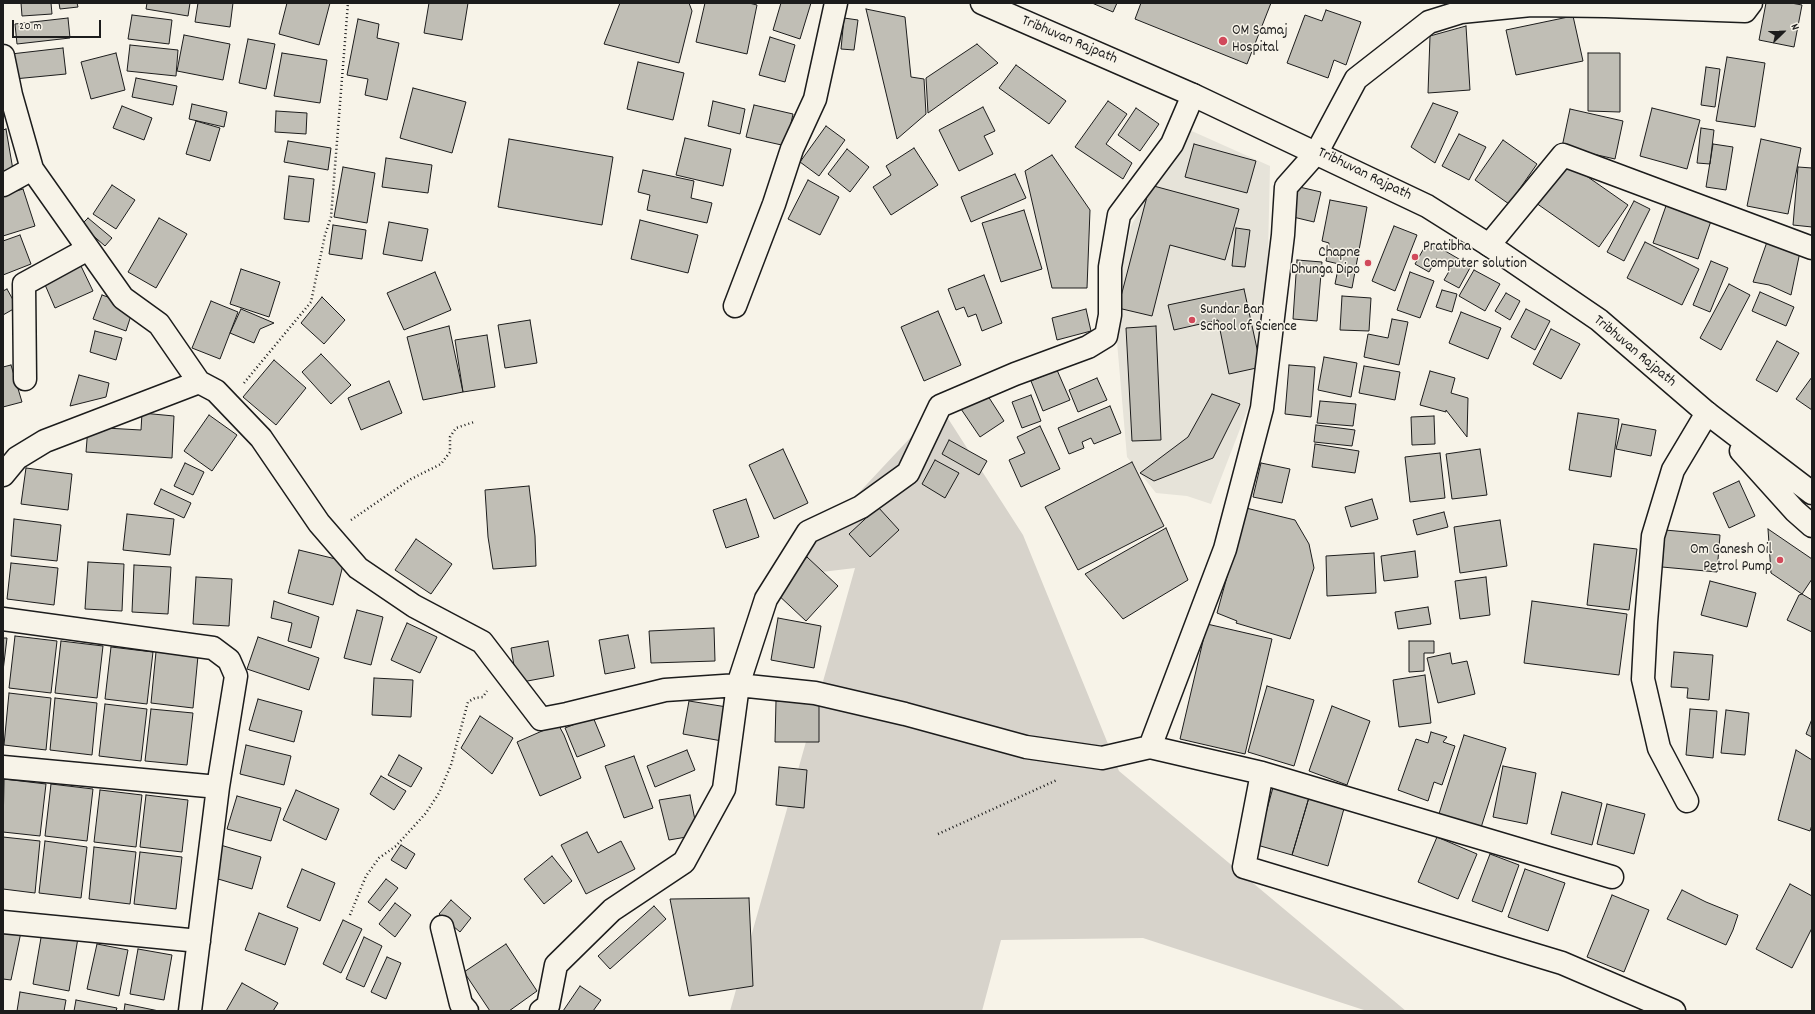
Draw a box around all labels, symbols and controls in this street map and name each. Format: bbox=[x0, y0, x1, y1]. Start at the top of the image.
scale bar bbox=[14, 12, 103, 38]
north arrow bbox=[1763, 12, 1803, 52]
street label: Tribhuvan Rajpath bbox=[1018, 13, 1120, 69]
text: 20 m bbox=[19, 18, 42, 35]
text: N bbox=[1786, 22, 1802, 33]
place label: OM Samaj Hospital bbox=[1232, 23, 1288, 58]
marker: OM Samaj Hospital bbox=[1217, 35, 1229, 47]
street label: Tribhuvan Rajpath bbox=[1314, 144, 1414, 206]
place label: Pratibha Computer solution bbox=[1423, 239, 1527, 274]
place label: Chapne Dhunga Dipo bbox=[1291, 245, 1360, 280]
marker: Pratibha Computer solution bbox=[1410, 252, 1420, 262]
marker: Chapne Dhunga Dipo bbox=[1363, 258, 1373, 268]
place label: Sundar Ban School of Science bbox=[1200, 302, 1297, 337]
street label: Tribhuvan Rajpath bbox=[1589, 312, 1679, 392]
marker: Sundar Ban School of Science bbox=[1187, 315, 1197, 325]
place label: Om Ganesh Oil Petrol Pump bbox=[1690, 542, 1772, 577]
marker: Om Ganesh Oil Petrol Pump bbox=[1775, 555, 1785, 565]

